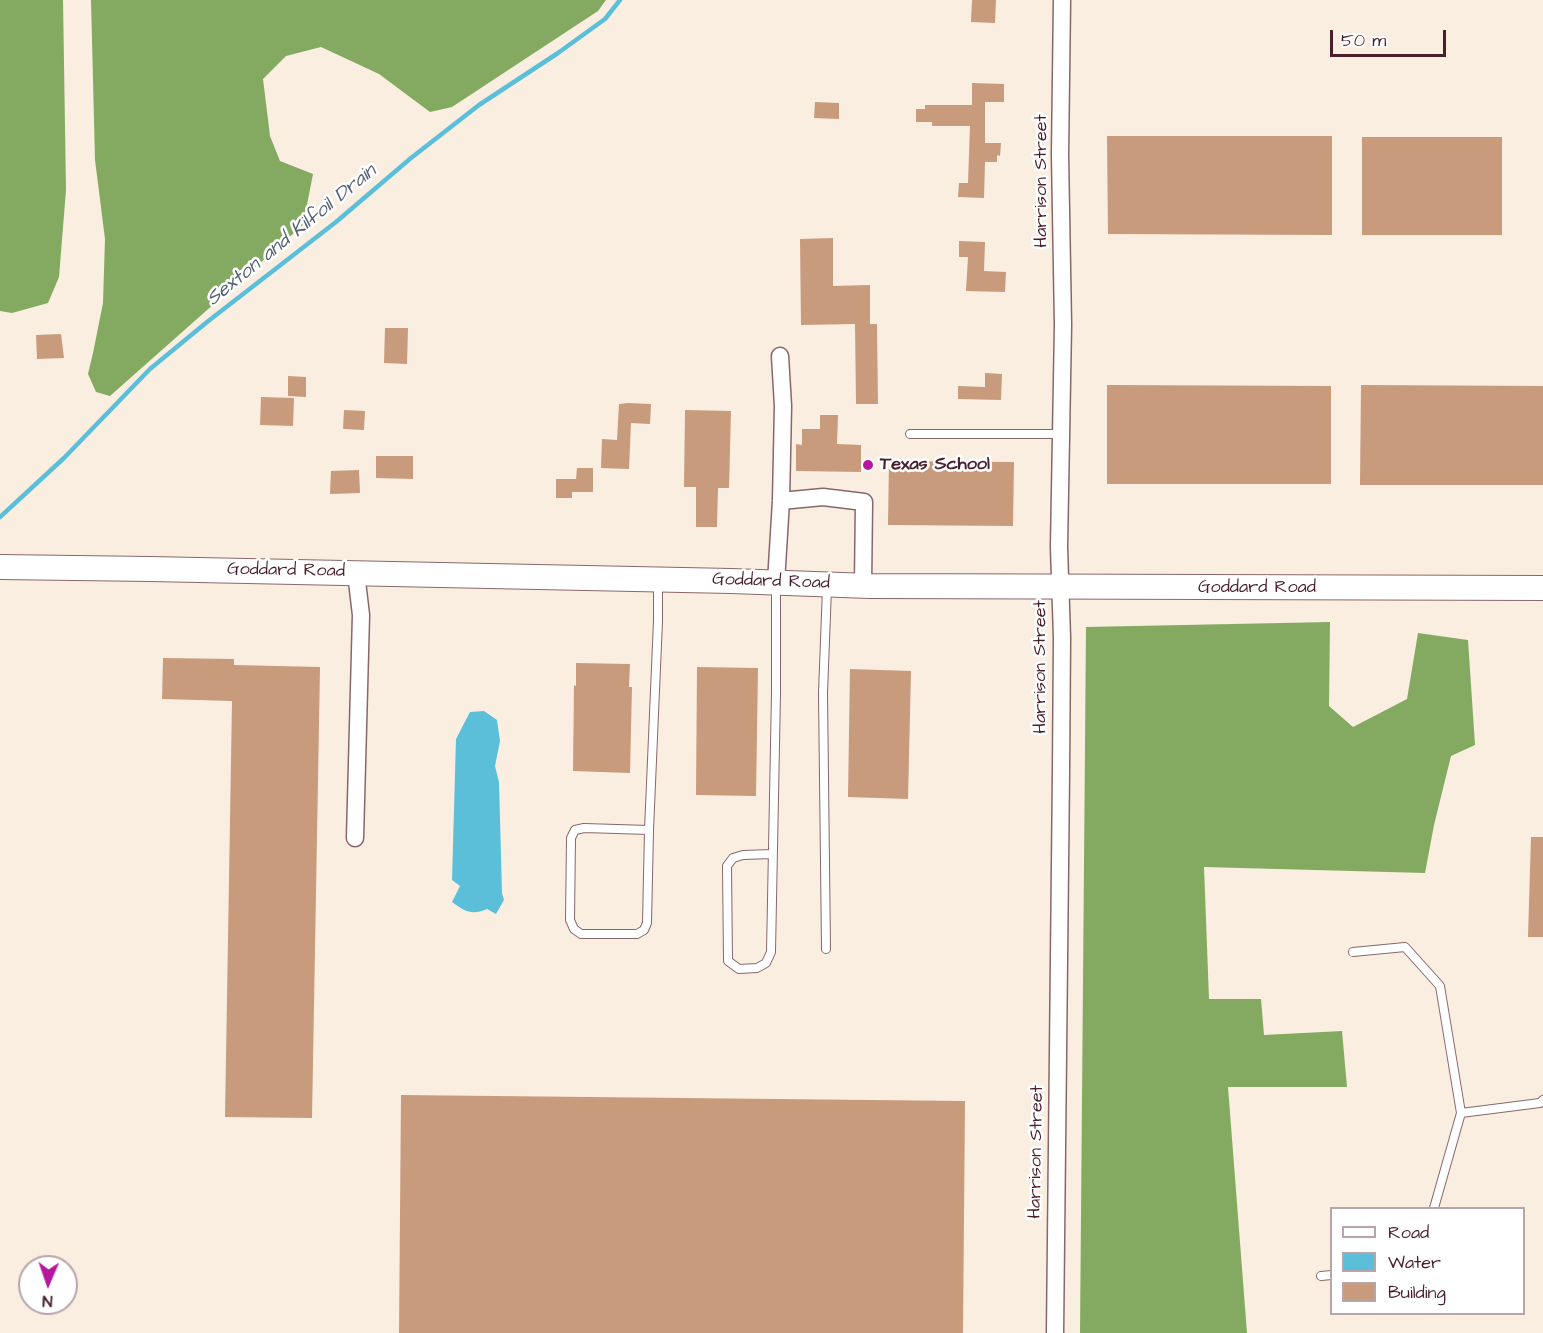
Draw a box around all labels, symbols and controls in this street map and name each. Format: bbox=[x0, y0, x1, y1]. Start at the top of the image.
scale bar bbox=[1333, 18, 1448, 56]
text: 50 m bbox=[1341, 28, 1386, 53]
street label: Harrison Street bbox=[1031, 114, 1053, 248]
water label: Sexton and Kilfoil Drain bbox=[202, 160, 382, 312]
place label: Texas School bbox=[880, 454, 990, 476]
marker: Texas School bbox=[861, 458, 875, 472]
street label: Goddard Road bbox=[227, 559, 345, 583]
street label: Goddard Road bbox=[712, 569, 830, 595]
street label: Goddard Road bbox=[1198, 577, 1316, 599]
street label: Harrison Street bbox=[1030, 600, 1052, 734]
street label: Harrison Street bbox=[1025, 1085, 1049, 1219]
legend bbox=[1330, 1207, 1525, 1315]
text: Road bbox=[1388, 1220, 1429, 1245]
text: Water bbox=[1388, 1250, 1441, 1275]
north arrow bbox=[18, 1255, 78, 1315]
text: Building bbox=[1388, 1280, 1446, 1305]
text: N bbox=[42, 1290, 53, 1312]

